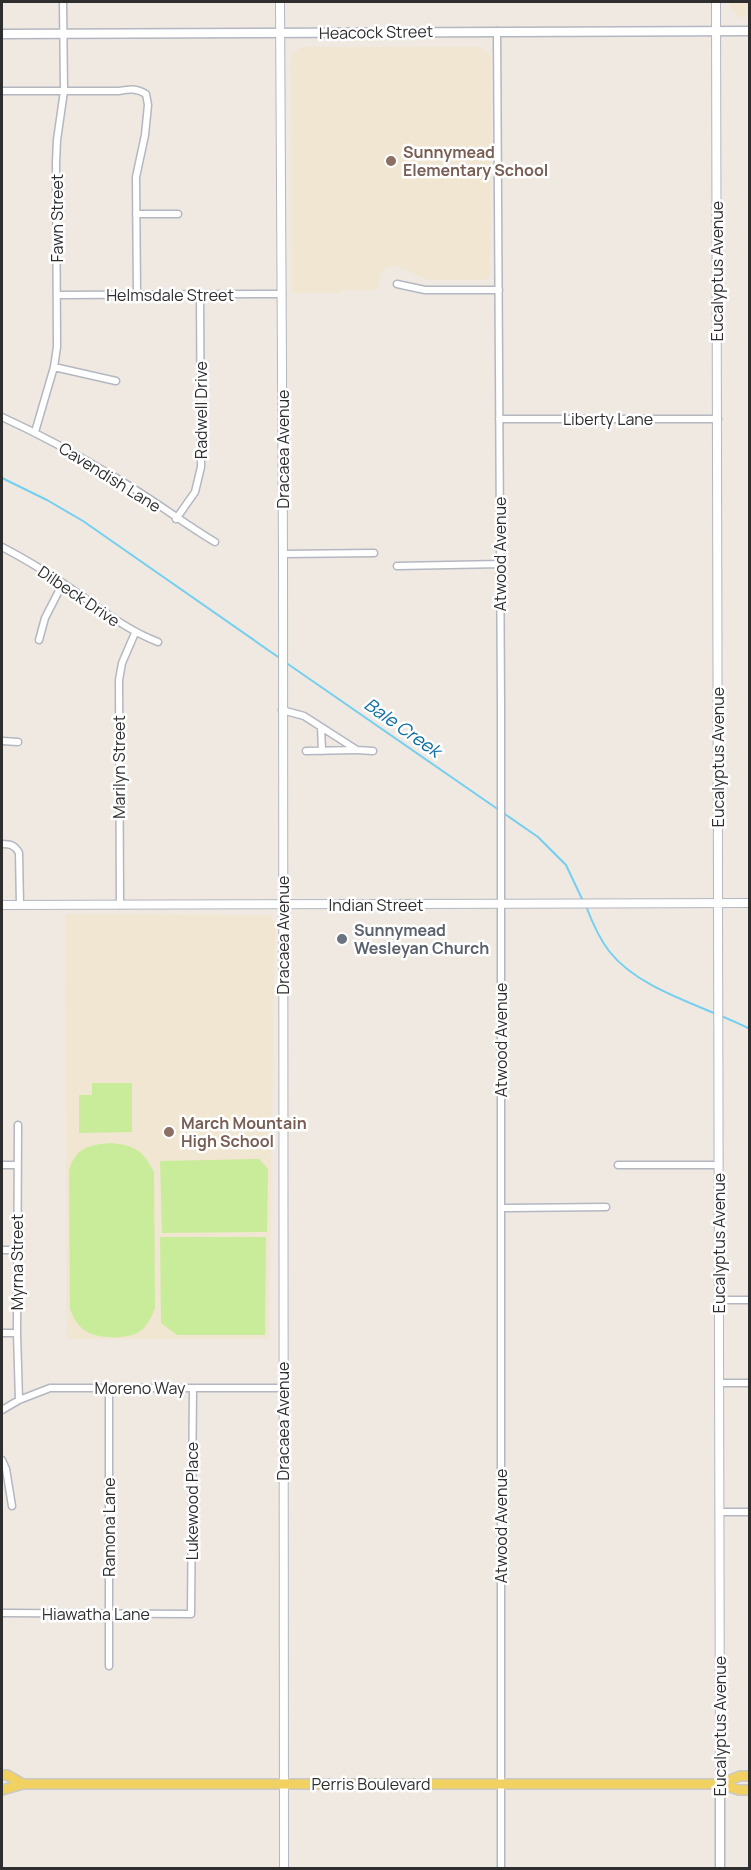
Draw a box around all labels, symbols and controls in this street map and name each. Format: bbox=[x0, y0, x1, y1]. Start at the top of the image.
street label: Heacock Street bbox=[319, 20, 433, 44]
place label: Sunnymead Elementary School bbox=[403, 141, 548, 181]
marker: Sunnymead Elementary School bbox=[384, 154, 398, 168]
street label: Fawn Street bbox=[46, 174, 68, 262]
street label: Eucalyptus Avenue bbox=[706, 201, 728, 341]
street label: Helmsdale Street bbox=[106, 284, 234, 306]
street label: Radwell Drive bbox=[190, 361, 212, 459]
street label: Dracaea Avenue bbox=[272, 390, 294, 508]
street label: Liberty Lane bbox=[563, 408, 653, 430]
street label: Cavendish Lane bbox=[55, 437, 165, 517]
street label: Atwood Avenue bbox=[489, 497, 511, 611]
street label: Dilbeck Drive bbox=[34, 560, 124, 632]
street label: Eucalyptus Avenue bbox=[707, 687, 729, 827]
water label: Bale Creek bbox=[360, 692, 449, 764]
street label: Marilyn Street bbox=[108, 715, 130, 819]
street label: Dracaea Avenue bbox=[272, 876, 294, 994]
street label: Indian Street bbox=[329, 894, 424, 916]
place label: Sunnymead Wesleyan Church bbox=[354, 919, 489, 959]
marker: Sunnymead Wesleyan Church bbox=[335, 932, 349, 946]
street label: Atwood Avenue bbox=[490, 983, 512, 1097]
place label: March Mountain High School bbox=[181, 1112, 307, 1152]
marker: March Mountain High School bbox=[162, 1125, 176, 1139]
street label: Eucalyptus Avenue bbox=[708, 1173, 730, 1313]
street label: Myrna Street bbox=[6, 1214, 28, 1310]
street label: Dracaea Avenue bbox=[272, 1362, 294, 1480]
street label: Moreno Way bbox=[95, 1377, 186, 1399]
street label: Lukewood Place bbox=[181, 1442, 203, 1560]
street label: Atwood Avenue bbox=[490, 1469, 512, 1583]
street label: Ramona Lane bbox=[98, 1477, 120, 1577]
street label: Hiawatha Lane bbox=[42, 1603, 150, 1625]
street label: Eucalyptus Avenue bbox=[709, 1656, 731, 1796]
street label: Perris Boulevard bbox=[311, 1773, 431, 1795]

